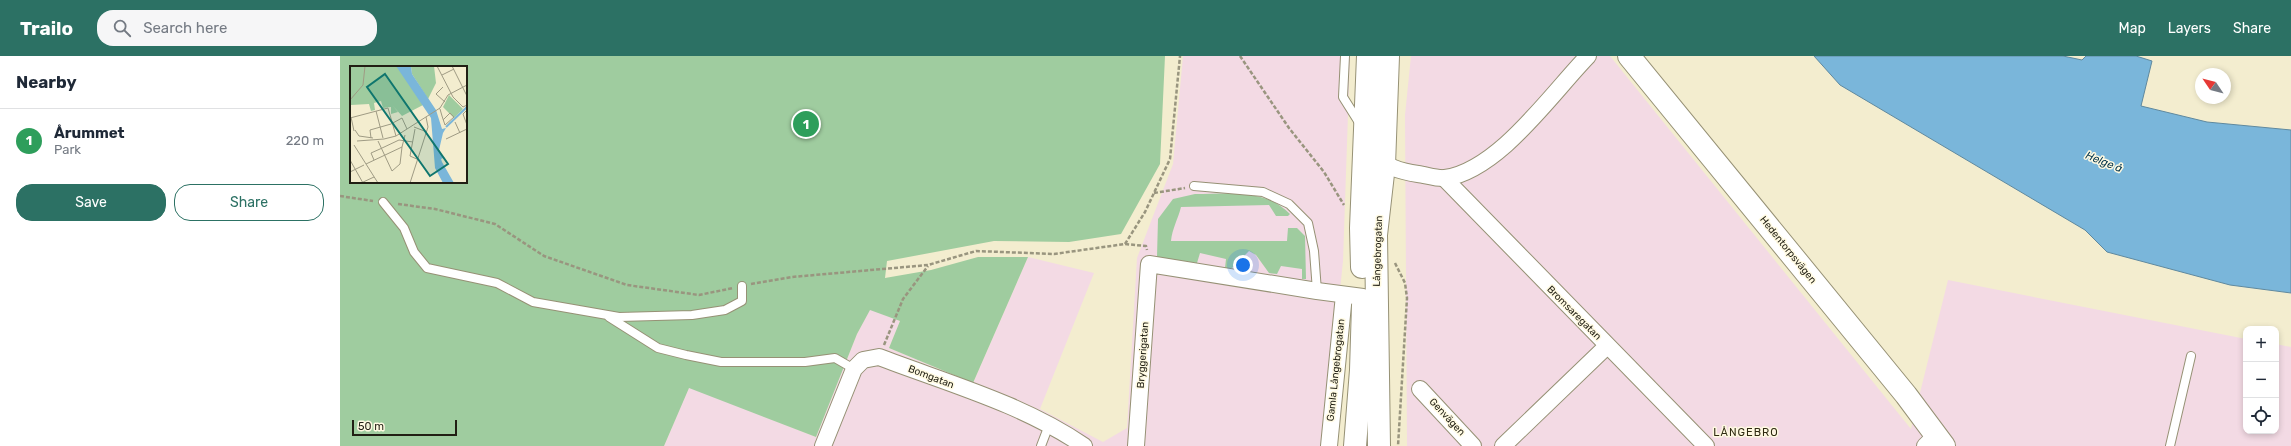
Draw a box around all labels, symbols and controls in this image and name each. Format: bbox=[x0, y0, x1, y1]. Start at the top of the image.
search box bbox=[97, 10, 377, 46]
text: Trailo bbox=[20, 17, 73, 40]
icon: search bbox=[111, 17, 133, 39]
text: Search here bbox=[143, 19, 227, 37]
text: Map bbox=[2119, 20, 2146, 37]
text: Layers bbox=[2168, 20, 2211, 37]
text: Share bbox=[2233, 20, 2271, 37]
inset map bbox=[350, 66, 467, 183]
north arrow bbox=[2195, 68, 2231, 104]
text: Nearby bbox=[16, 72, 77, 92]
pin: 1 bbox=[793, 109, 819, 139]
text: Årummet bbox=[54, 124, 125, 142]
text: 1 bbox=[26, 133, 32, 148]
text: 220 m bbox=[286, 133, 324, 148]
text: Park bbox=[54, 142, 81, 157]
water label: Helge å bbox=[2084, 149, 2125, 175]
button: Save bbox=[16, 184, 166, 221]
button: Share bbox=[174, 184, 324, 221]
street label: Hedentorpsvägen bbox=[1757, 214, 1819, 286]
street label: Långebrogatan bbox=[1371, 215, 1385, 287]
your location bbox=[1233, 255, 1253, 275]
street label: Bromsaregatan bbox=[1544, 283, 1604, 343]
street label: Gamla Långebrogatan bbox=[1325, 318, 1347, 422]
street label: Bryggerigatan bbox=[1135, 321, 1151, 389]
map controls bbox=[2243, 326, 2279, 434]
button: + bbox=[2243, 326, 2279, 362]
button: − bbox=[2243, 362, 2279, 398]
street label: Bomgatan bbox=[906, 363, 956, 391]
street label: Genvägen bbox=[1427, 396, 1467, 438]
button: locate bbox=[2243, 398, 2279, 434]
scale bar bbox=[352, 418, 457, 437]
text: 50 m bbox=[358, 420, 384, 433]
district label: LÅNGEBRO bbox=[1713, 426, 1779, 439]

